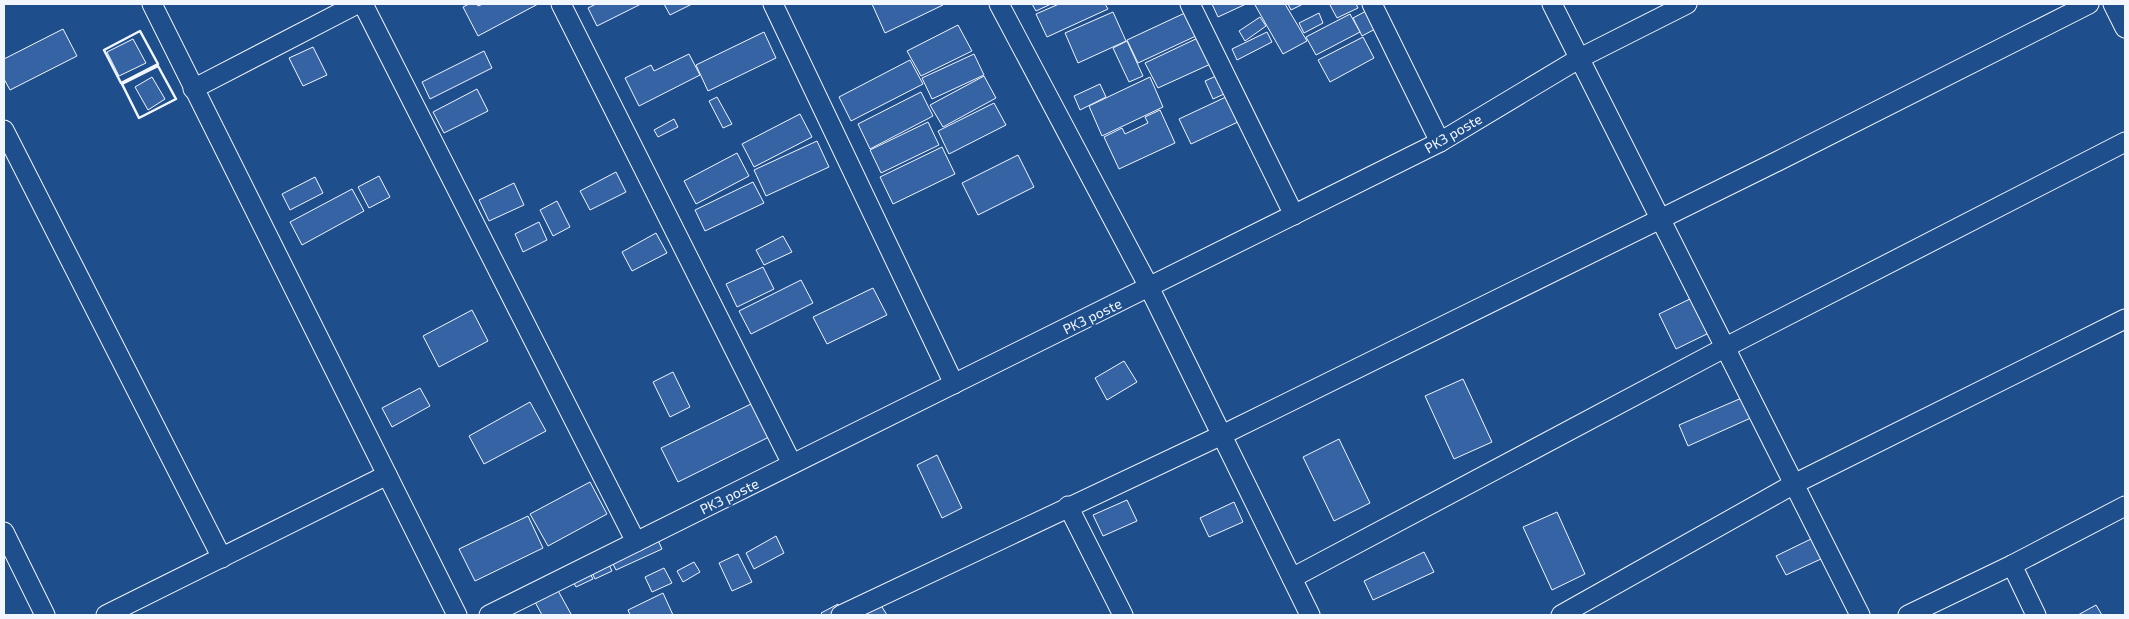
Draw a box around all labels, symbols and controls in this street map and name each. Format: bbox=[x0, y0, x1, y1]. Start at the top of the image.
street label: PK3 poste bbox=[1421, 110, 1485, 156]
street label: PK3 poste bbox=[1060, 294, 1124, 338]
street label: PK3 poste bbox=[697, 474, 761, 518]

